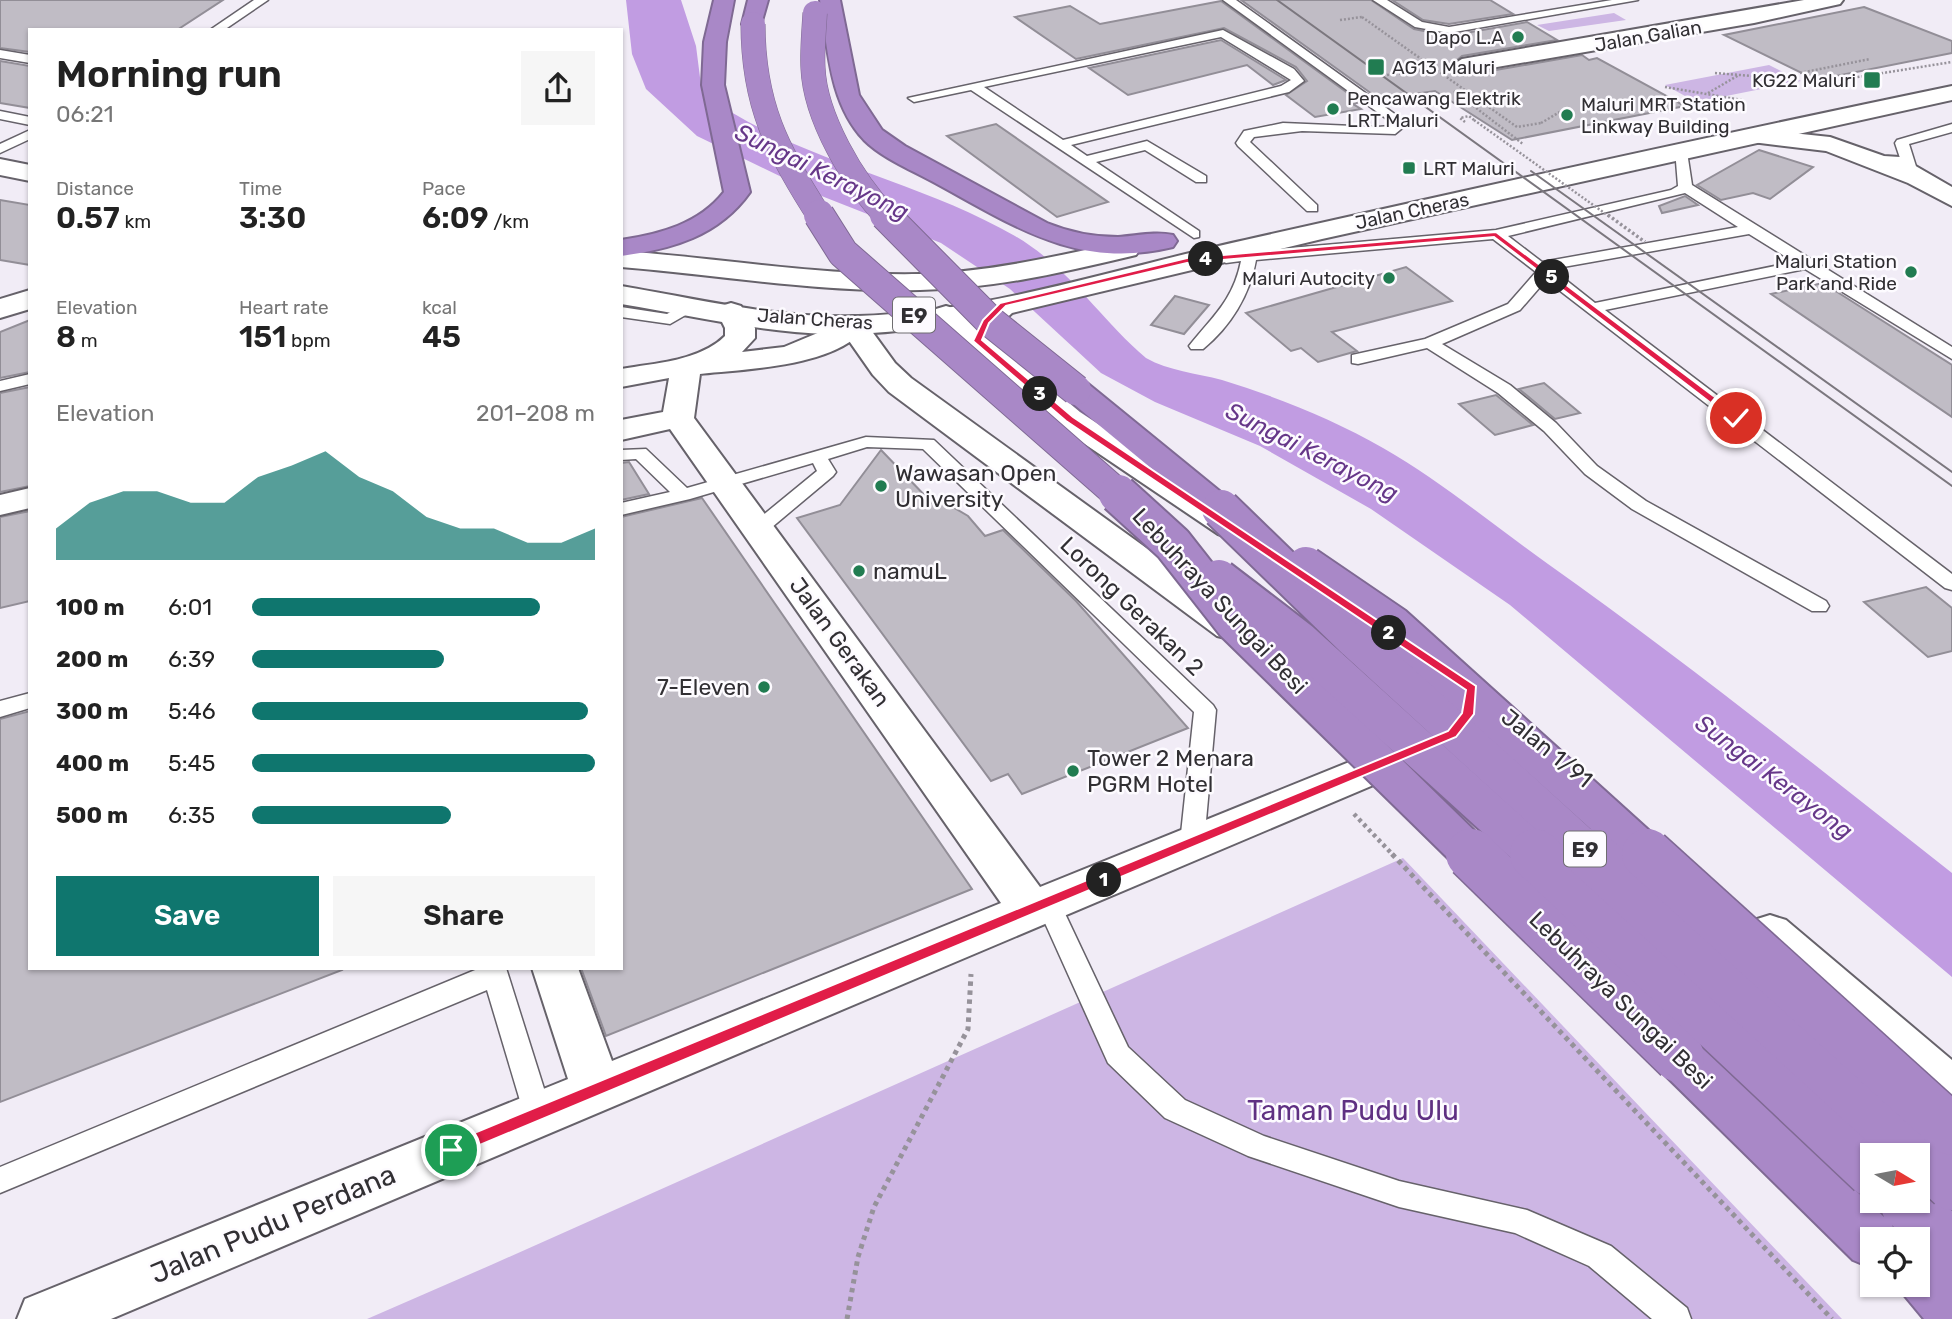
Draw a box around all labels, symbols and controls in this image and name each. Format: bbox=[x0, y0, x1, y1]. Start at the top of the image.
street label: Jalan Galian bbox=[1593, 15, 1703, 57]
place label: Dapo L.A bbox=[1425, 26, 1504, 49]
marker: Dapo L.A bbox=[1510, 29, 1526, 45]
text: Morning run bbox=[56, 51, 282, 97]
button: share bbox=[521, 51, 595, 125]
place label: AG13 Maluri bbox=[1392, 56, 1495, 79]
marker: AG13 Maluri bbox=[1366, 57, 1386, 77]
place label: KG22 Maluri bbox=[1752, 69, 1856, 92]
marker: KG22 Maluri bbox=[1862, 70, 1882, 90]
place label: Pencawang Elektrik LRT Maluri bbox=[1347, 87, 1521, 132]
place label: Maluri MRT Station Linkway Building bbox=[1581, 93, 1746, 138]
text: 06:21 bbox=[56, 100, 114, 128]
marker: Pencawang Elektrik LRT Maluri bbox=[1325, 101, 1341, 117]
marker: Maluri MRT Station Linkway Building bbox=[1559, 107, 1575, 123]
water label: Sungai Kerayong bbox=[731, 118, 913, 226]
place label: LRT Maluri bbox=[1423, 157, 1515, 180]
marker: LRT Maluri bbox=[1401, 160, 1417, 176]
text: Distance bbox=[56, 177, 134, 200]
text: Time bbox=[239, 177, 282, 200]
text: Pace bbox=[422, 177, 466, 200]
street label: Jalan Cheras bbox=[1353, 188, 1471, 234]
text: 0.57 bbox=[56, 200, 120, 236]
text: 3:30 bbox=[239, 200, 306, 236]
text: 6:09 bbox=[422, 200, 489, 236]
text: km bbox=[120, 210, 151, 233]
text: /km bbox=[489, 210, 529, 233]
pin: 4 bbox=[1188, 242, 1224, 276]
text: 4 bbox=[1199, 247, 1212, 270]
place label: Maluri Station Park and Ride bbox=[1775, 250, 1897, 295]
pin: 5 bbox=[1534, 260, 1570, 294]
marker: Maluri Station Park and Ride bbox=[1903, 264, 1919, 280]
text: 5 bbox=[1545, 265, 1558, 288]
place label: Maluri Autocity bbox=[1242, 267, 1375, 290]
marker: Maluri Autocity bbox=[1381, 270, 1397, 286]
text: Elevation bbox=[56, 296, 137, 319]
text: Heart rate bbox=[239, 296, 329, 319]
text: kcal bbox=[422, 296, 457, 319]
road number: E9 bbox=[893, 298, 935, 332]
street label: Jalan Cheras bbox=[756, 303, 874, 335]
text: 8 bbox=[56, 319, 76, 355]
text: 151 bbox=[239, 319, 286, 355]
text: 45 bbox=[422, 319, 461, 355]
text: m bbox=[76, 329, 98, 352]
text: bpm bbox=[286, 329, 331, 352]
pin: 3 bbox=[1023, 376, 1058, 412]
text: 3 bbox=[1033, 382, 1046, 405]
pin bbox=[1706, 388, 1766, 448]
water label: Sungai Kerayong bbox=[1221, 397, 1403, 507]
text: Elevation bbox=[56, 399, 155, 427]
text: 201–208 m bbox=[476, 399, 595, 427]
icon: check bbox=[1717, 399, 1755, 437]
place label: Wawasan Open University bbox=[895, 459, 1056, 513]
marker: Wawasan Open University bbox=[873, 478, 889, 494]
street label: Lebuhraya Sungai Besi bbox=[1127, 502, 1313, 700]
street label: Lorong Gerakan 2 bbox=[1055, 531, 1209, 681]
place label: namuL bbox=[873, 557, 947, 585]
marker: namuL bbox=[851, 563, 867, 579]
street label: Jalan Gerakan bbox=[784, 572, 896, 712]
text: 100 m bbox=[56, 593, 125, 621]
text: 6:01 bbox=[168, 593, 212, 621]
pin: 2 bbox=[1372, 616, 1406, 650]
text: 2 bbox=[1382, 621, 1395, 644]
text: 200 m bbox=[56, 645, 128, 673]
text: 6:39 bbox=[168, 645, 215, 673]
place label: 7-Eleven bbox=[657, 673, 750, 701]
marker: 7-Eleven bbox=[756, 679, 772, 695]
text: 300 m bbox=[56, 697, 128, 725]
text: 5:46 bbox=[168, 697, 216, 725]
street label: Jalan 1/91 bbox=[1496, 703, 1598, 793]
water label: Sungai Kerayong bbox=[1690, 709, 1858, 845]
place label: Tower 2 Menara PGRM Hotel bbox=[1087, 744, 1254, 798]
text: 400 m bbox=[56, 749, 129, 777]
text: 5:45 bbox=[168, 749, 216, 777]
marker: Tower 2 Menara PGRM Hotel bbox=[1065, 763, 1081, 779]
text: 500 m bbox=[56, 801, 128, 829]
text: 6:35 bbox=[168, 801, 215, 829]
road number: E9 bbox=[1564, 832, 1606, 866]
pin: 1 bbox=[1086, 862, 1122, 898]
text: 1 bbox=[1099, 868, 1108, 891]
button: Save bbox=[56, 876, 319, 956]
button: Share bbox=[333, 876, 595, 956]
street label: Lebuhraya Sungai Besi bbox=[1524, 905, 1718, 1095]
park label: Taman Pudu Ulu bbox=[1247, 1094, 1459, 1127]
pin bbox=[421, 1120, 481, 1180]
icon: arrive bbox=[432, 1131, 470, 1169]
north arrow bbox=[1860, 1143, 1930, 1213]
map controls bbox=[1860, 1143, 1930, 1297]
street label: Jalan Pudu Perdana bbox=[146, 1157, 400, 1291]
button: locate bbox=[1860, 1227, 1930, 1297]

